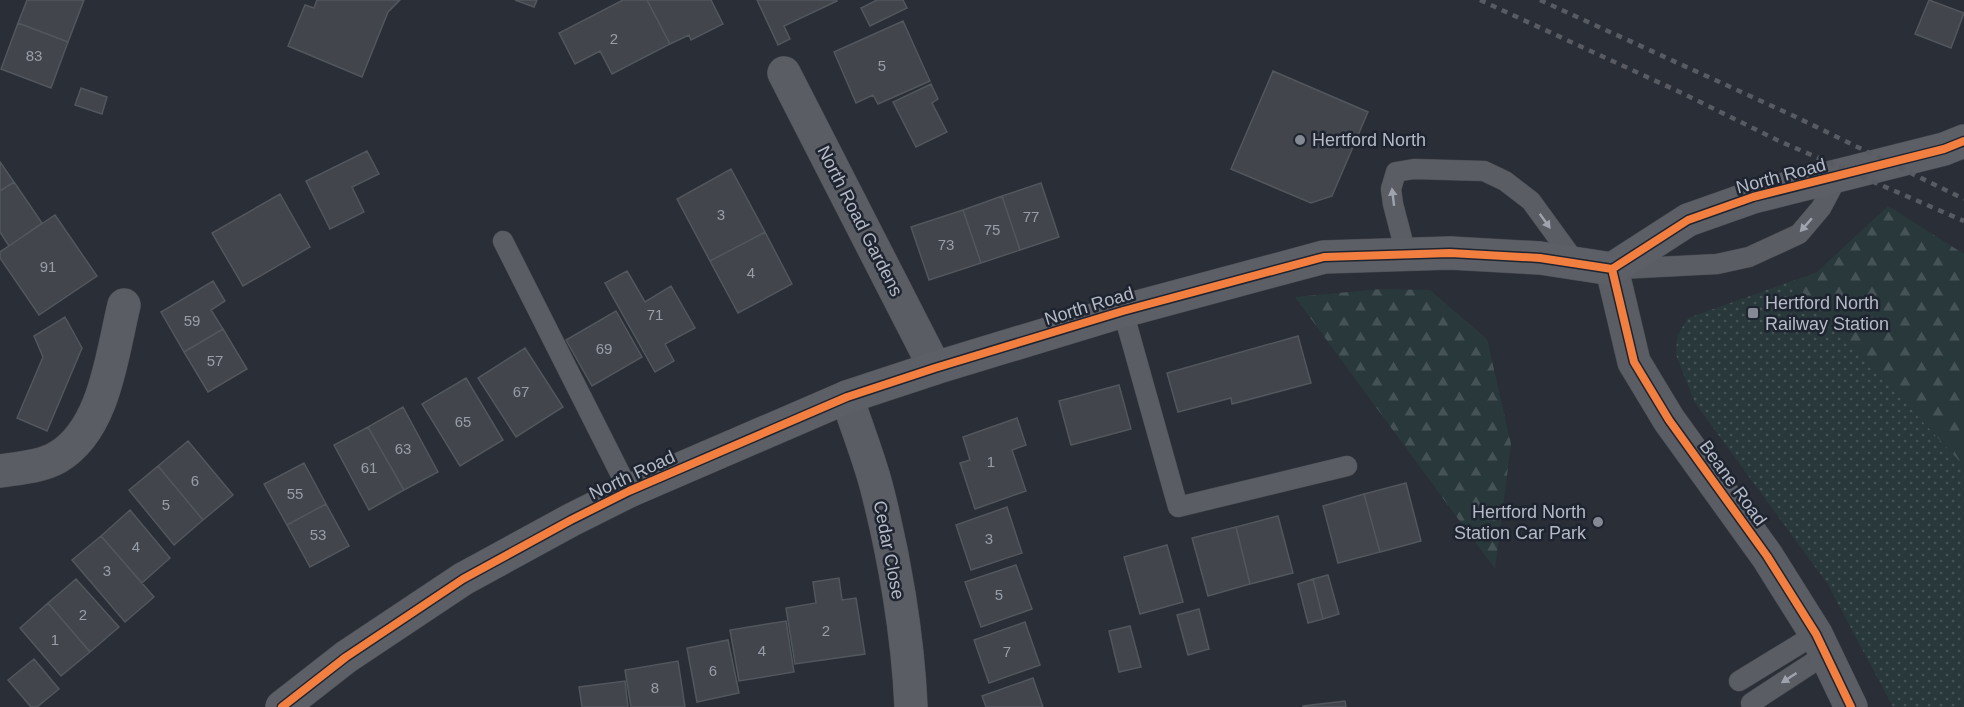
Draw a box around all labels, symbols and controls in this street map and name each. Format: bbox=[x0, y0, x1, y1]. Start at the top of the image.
house number: 2 bbox=[610, 30, 618, 47]
house number: 83 bbox=[26, 47, 42, 64]
house number: 5 bbox=[878, 57, 886, 74]
place label: Hertford North bbox=[1312, 130, 1426, 150]
marker: Hertford North bbox=[1293, 133, 1307, 147]
street label: North Road Gardens bbox=[813, 142, 907, 300]
street label: North Road bbox=[1734, 154, 1828, 198]
one-way arrow bbox=[1388, 188, 1397, 207]
house number: 3 bbox=[717, 206, 725, 223]
house number: 77 bbox=[1023, 208, 1039, 225]
one-way arrow bbox=[1539, 212, 1551, 228]
one-way arrow bbox=[1800, 217, 1813, 232]
house number: 75 bbox=[984, 221, 1000, 238]
house number: 73 bbox=[938, 236, 954, 253]
house number: 91 bbox=[40, 258, 56, 275]
house number: 4 bbox=[747, 264, 755, 281]
street label: North Road bbox=[1042, 283, 1136, 329]
place label: Hertford North Railway Station bbox=[1765, 293, 1889, 334]
house number: 71 bbox=[647, 306, 663, 323]
marker: Hertford North Railway Station bbox=[1746, 306, 1760, 320]
house number: 59 bbox=[184, 312, 200, 329]
house number: 69 bbox=[596, 340, 612, 357]
house number: 57 bbox=[207, 352, 223, 369]
house number: 67 bbox=[513, 383, 529, 400]
house number: 65 bbox=[455, 413, 471, 430]
street label: Beane Road bbox=[1695, 437, 1771, 529]
house number: 63 bbox=[395, 440, 411, 457]
street label: North Road bbox=[586, 446, 678, 504]
house number: 1 bbox=[987, 453, 995, 470]
house number: 61 bbox=[361, 459, 377, 476]
house number: 6 bbox=[191, 472, 199, 489]
house number: 55 bbox=[287, 485, 303, 502]
house number: 5 bbox=[162, 496, 170, 513]
street label: Cedar Close bbox=[870, 499, 908, 601]
place label: Hertford North Station Car Park bbox=[1454, 502, 1587, 543]
marker: Hertford North Station Car Park bbox=[1591, 515, 1605, 529]
house number: 53 bbox=[310, 526, 326, 543]
house number: 3 bbox=[985, 530, 993, 547]
house number: 4 bbox=[132, 538, 140, 555]
house number: 3 bbox=[103, 562, 111, 579]
house number: 5 bbox=[995, 586, 1003, 603]
house number: 2 bbox=[79, 606, 87, 623]
house number: 2 bbox=[822, 622, 830, 639]
house number: 1 bbox=[51, 631, 59, 648]
house number: 4 bbox=[758, 642, 766, 659]
house number: 7 bbox=[1003, 643, 1011, 660]
house number: 6 bbox=[709, 662, 717, 679]
one-way arrow bbox=[1780, 673, 1797, 684]
house number: 8 bbox=[651, 679, 659, 696]

